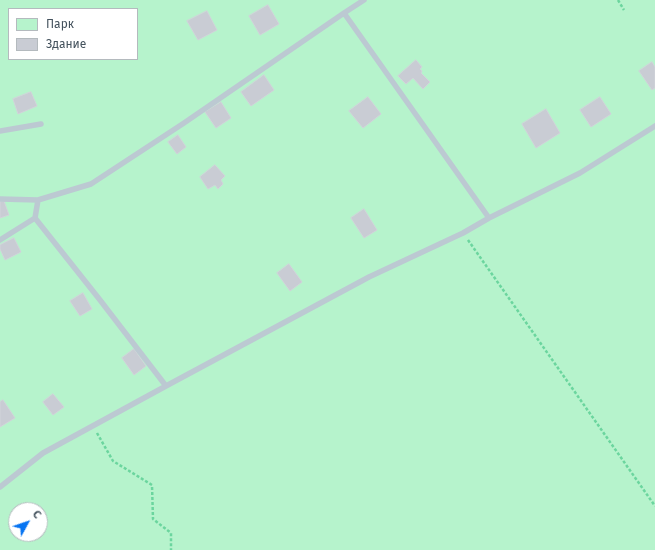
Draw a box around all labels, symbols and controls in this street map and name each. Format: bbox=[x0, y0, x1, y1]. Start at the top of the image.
legend bbox=[8, 8, 138, 60]
text: Парк bbox=[46, 17, 74, 31]
text: Здание bbox=[46, 37, 86, 51]
north arrow bbox=[8, 502, 48, 542]
text: С bbox=[30, 508, 44, 521]

